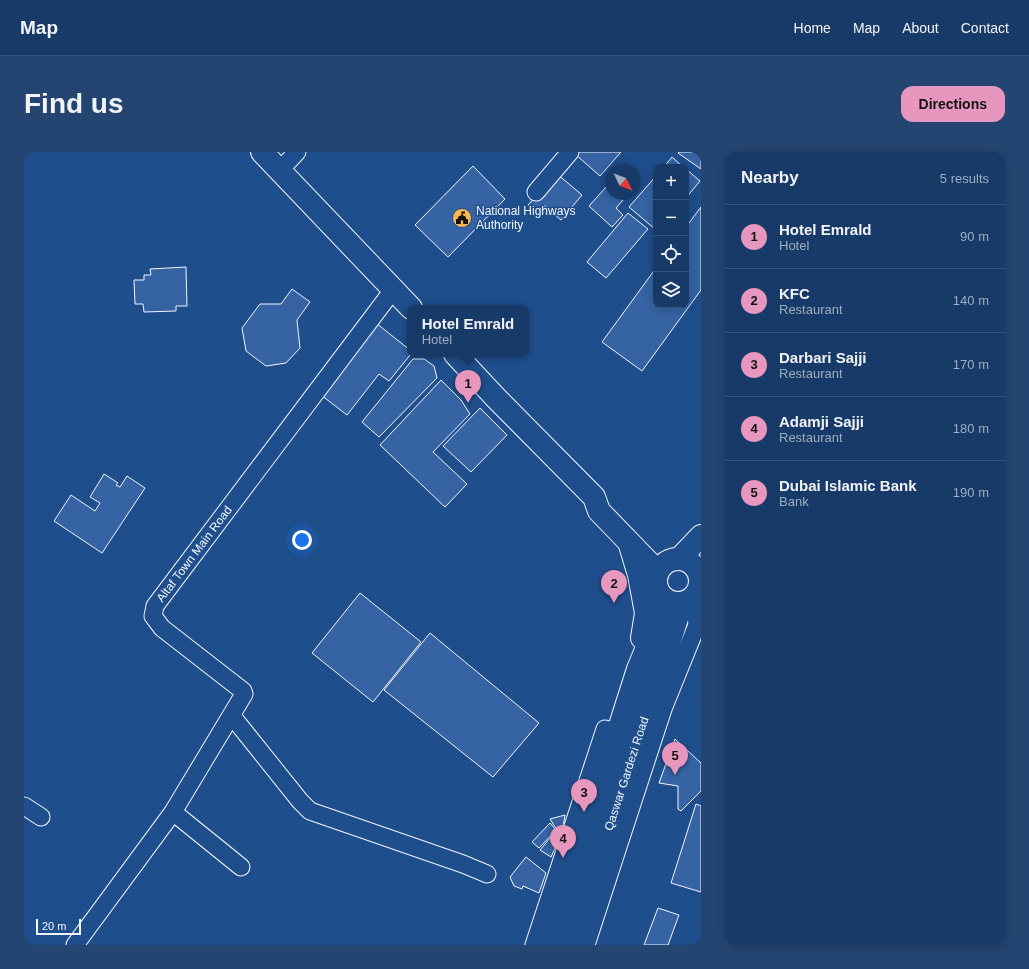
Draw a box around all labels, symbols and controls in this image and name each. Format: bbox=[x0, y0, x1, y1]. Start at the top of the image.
text: Map bbox=[20, 17, 58, 38]
text: Home bbox=[794, 20, 831, 36]
text: Map bbox=[853, 20, 880, 36]
text: About bbox=[902, 20, 939, 36]
text: Contact bbox=[961, 20, 1009, 36]
button: Directions bbox=[901, 86, 1005, 122]
text: Find us bbox=[24, 88, 124, 119]
north arrow bbox=[605, 164, 641, 200]
map controls bbox=[653, 164, 689, 308]
button: + bbox=[653, 164, 689, 200]
text: Nearby bbox=[741, 168, 799, 187]
text: 5 results bbox=[940, 171, 989, 186]
button: − bbox=[653, 200, 689, 236]
place label: National Highways Authority bbox=[476, 204, 575, 232]
public building icon: National Highways Authority bbox=[451, 207, 473, 229]
text: Hotel Emrald bbox=[779, 221, 872, 238]
text: 1 bbox=[750, 229, 758, 244]
text: 90 m bbox=[960, 229, 989, 244]
button: locate bbox=[653, 236, 689, 272]
text: Hotel bbox=[779, 238, 809, 253]
button: layers bbox=[653, 272, 689, 308]
text: KFC bbox=[779, 285, 810, 302]
text: 2 bbox=[750, 293, 758, 308]
text: 140 m bbox=[953, 293, 989, 308]
text: Restaurant bbox=[779, 302, 843, 317]
popup bbox=[407, 305, 529, 357]
text: Hotel Emrald bbox=[422, 315, 514, 332]
text: Hotel bbox=[422, 332, 452, 347]
text: Darbari Sajji bbox=[779, 349, 867, 366]
text: 3 bbox=[750, 357, 758, 372]
text: 170 m bbox=[953, 357, 989, 372]
text: Restaurant bbox=[779, 366, 843, 381]
pin: 1 bbox=[455, 370, 481, 403]
text: Adamji Sajji bbox=[779, 413, 864, 430]
text: 4 bbox=[750, 421, 758, 436]
text: 180 m bbox=[953, 421, 989, 436]
text: Restaurant bbox=[779, 430, 843, 445]
text: Dubai Islamic Bank bbox=[779, 477, 917, 494]
text: 5 bbox=[750, 485, 758, 500]
text: 190 m bbox=[953, 485, 989, 500]
text: Bank bbox=[779, 494, 809, 509]
street label: Altaf Town Main Road bbox=[153, 503, 235, 605]
your location bbox=[292, 530, 312, 550]
pin: 2 bbox=[601, 570, 627, 603]
street label: Qaswar Gardezi Road bbox=[602, 715, 652, 832]
pin: 5 bbox=[662, 742, 688, 775]
pin: 3 bbox=[571, 779, 597, 812]
pin: 4 bbox=[550, 825, 576, 858]
scale bar bbox=[36, 917, 81, 936]
text: 20 m bbox=[42, 920, 66, 932]

